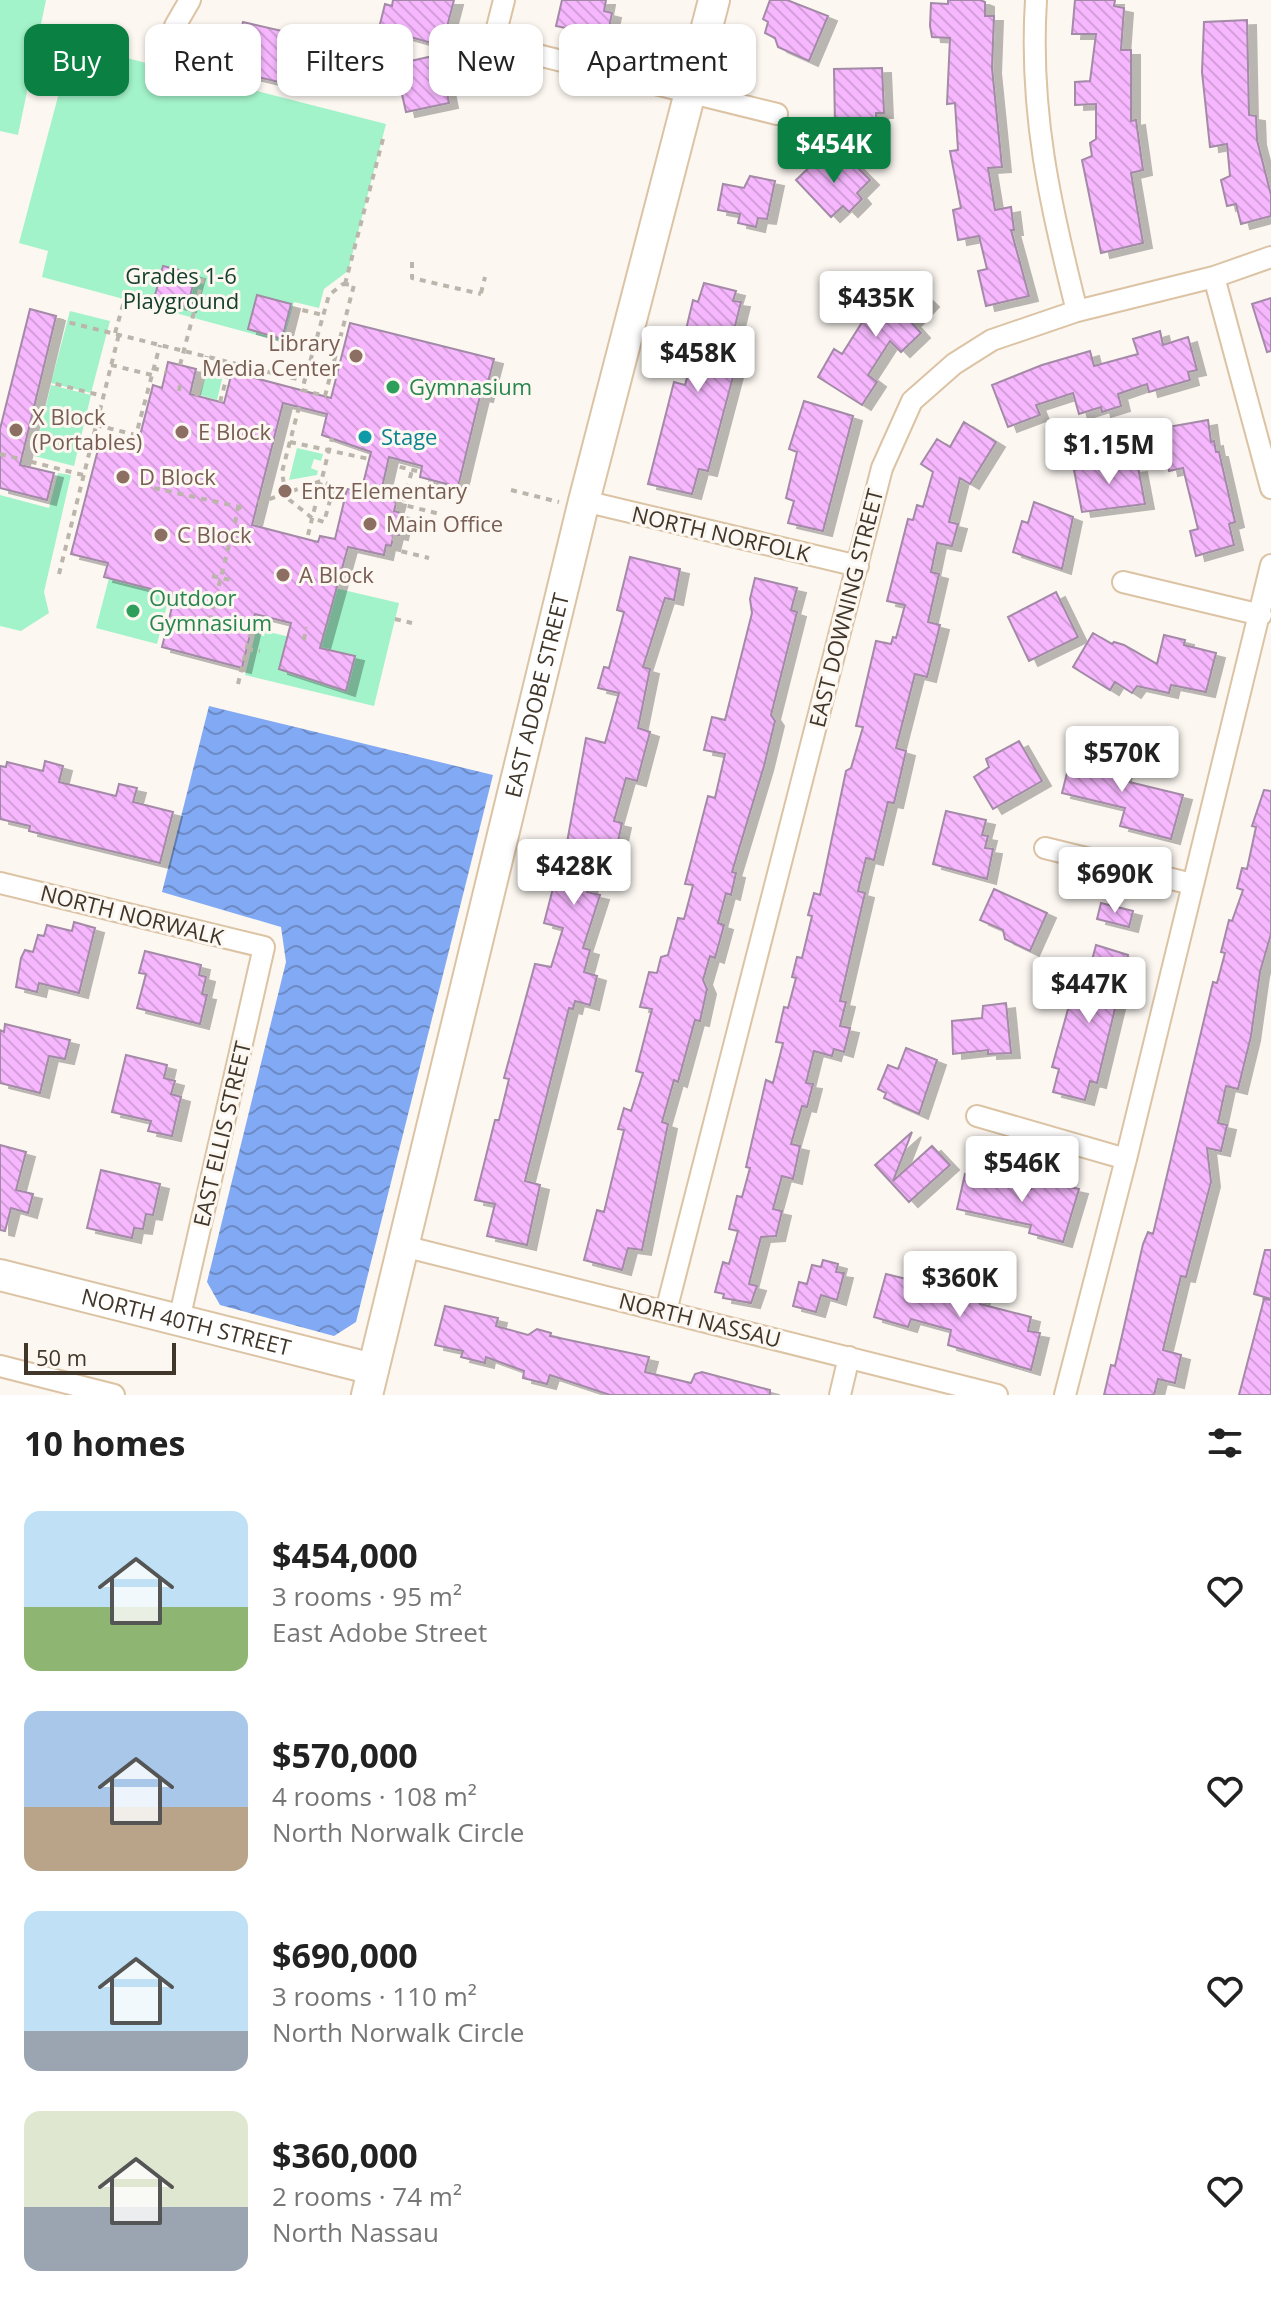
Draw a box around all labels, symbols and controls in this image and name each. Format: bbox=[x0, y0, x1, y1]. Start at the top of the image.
chip: Buy bbox=[24, 24, 129, 96]
chip: Rent bbox=[145, 24, 261, 96]
chip: Filters bbox=[277, 24, 413, 96]
chip: New bbox=[429, 24, 543, 96]
chip: Apartment bbox=[559, 24, 756, 96]
pin: $454K bbox=[778, 117, 890, 185]
text: $454K bbox=[796, 125, 872, 161]
park label: Grades 1-6 Playground bbox=[123, 260, 239, 315]
pin: $435K bbox=[820, 271, 932, 339]
text: $435K bbox=[838, 279, 914, 315]
pin: $458K bbox=[642, 326, 754, 394]
place label: Library Media Center bbox=[202, 327, 341, 382]
text: $458K bbox=[660, 334, 736, 370]
marker: Library Media Center bbox=[347, 347, 365, 365]
place label: Gymnasium bbox=[409, 371, 532, 401]
marker: Gymnasium bbox=[384, 378, 402, 396]
place label: X Block (Portables) bbox=[32, 401, 142, 456]
place label: E Block bbox=[198, 416, 271, 446]
pin: $1.15M bbox=[1044, 418, 1174, 486]
marker: X Block (Portables) bbox=[7, 421, 25, 439]
place label: Stage bbox=[381, 421, 437, 451]
marker: E Block bbox=[173, 423, 191, 441]
text: $1.15M bbox=[1063, 426, 1155, 462]
marker: Stage bbox=[356, 428, 374, 446]
place label: D Block bbox=[139, 461, 216, 491]
marker: D Block bbox=[114, 468, 132, 486]
place label: Entz Elementary bbox=[301, 475, 468, 505]
marker: Entz Elementary bbox=[276, 482, 294, 500]
street label: EAST DOWNING STREET bbox=[801, 485, 889, 730]
street label: NORTH NORFOLK bbox=[629, 498, 814, 568]
place label: Main Office bbox=[386, 508, 503, 538]
marker: Main Office bbox=[361, 515, 379, 533]
place label: C Block bbox=[177, 519, 252, 549]
marker: C Block bbox=[152, 526, 170, 544]
place label: A Block bbox=[299, 559, 374, 589]
marker: A Block bbox=[274, 566, 292, 584]
place label: Outdoor Gymnasium bbox=[149, 582, 272, 637]
street label: EAST ADOBE STREET bbox=[497, 590, 575, 800]
marker: Outdoor Gymnasium bbox=[124, 602, 142, 620]
pin: $570K bbox=[1066, 726, 1178, 794]
text: $570K bbox=[1084, 734, 1160, 770]
pin: $428K bbox=[518, 839, 630, 907]
text: $428K bbox=[536, 847, 612, 883]
pin: $690K bbox=[1059, 847, 1171, 915]
text: $690K bbox=[1077, 855, 1153, 891]
street label: NORTH NORWALK bbox=[38, 877, 227, 951]
pin: $447K bbox=[1033, 957, 1145, 1025]
text: $447K bbox=[1051, 965, 1127, 1001]
street label: EAST ELLIS STREET bbox=[185, 1038, 257, 1229]
pin: $546K bbox=[966, 1136, 1078, 1204]
text: $546K bbox=[984, 1144, 1060, 1180]
pin: $360K bbox=[904, 1251, 1016, 1319]
text: $360K bbox=[922, 1259, 998, 1295]
street label: NORTH 40TH STREET bbox=[79, 1280, 294, 1362]
street label: NORTH NASSAU bbox=[616, 1284, 784, 1354]
scale bar bbox=[24, 1339, 176, 1375]
text: 50 m bbox=[36, 1342, 87, 1372]
text: 10 homes bbox=[24, 1420, 185, 1466]
icon: filters bbox=[1203, 1421, 1247, 1465]
text: $454,000 bbox=[272, 1532, 418, 1578]
icon: home bbox=[88, 1543, 184, 1639]
icon: heart bbox=[1203, 1569, 1247, 1613]
text: 3 rooms · 95 m² bbox=[272, 1578, 462, 1614]
text: East Adobe Street bbox=[272, 1614, 487, 1650]
text: $570,000 bbox=[272, 1732, 418, 1778]
icon: home bbox=[88, 1743, 184, 1839]
icon: heart bbox=[1203, 1769, 1247, 1813]
text: 4 rooms · 108 m² bbox=[272, 1778, 477, 1814]
text: North Norwalk Circle bbox=[272, 1814, 524, 1850]
text: $690,000 bbox=[272, 1932, 418, 1978]
icon: home bbox=[88, 1943, 184, 2039]
icon: heart bbox=[1203, 1969, 1247, 2013]
text: 3 rooms · 110 m² bbox=[272, 1978, 477, 2014]
text: North Norwalk Circle bbox=[272, 2014, 524, 2050]
text: $360,000 bbox=[272, 2132, 418, 2178]
icon: home bbox=[88, 2143, 184, 2239]
icon: heart bbox=[1203, 2169, 1247, 2213]
text: 2 rooms · 74 m² bbox=[272, 2178, 462, 2214]
text: North Nassau bbox=[272, 2214, 439, 2250]

